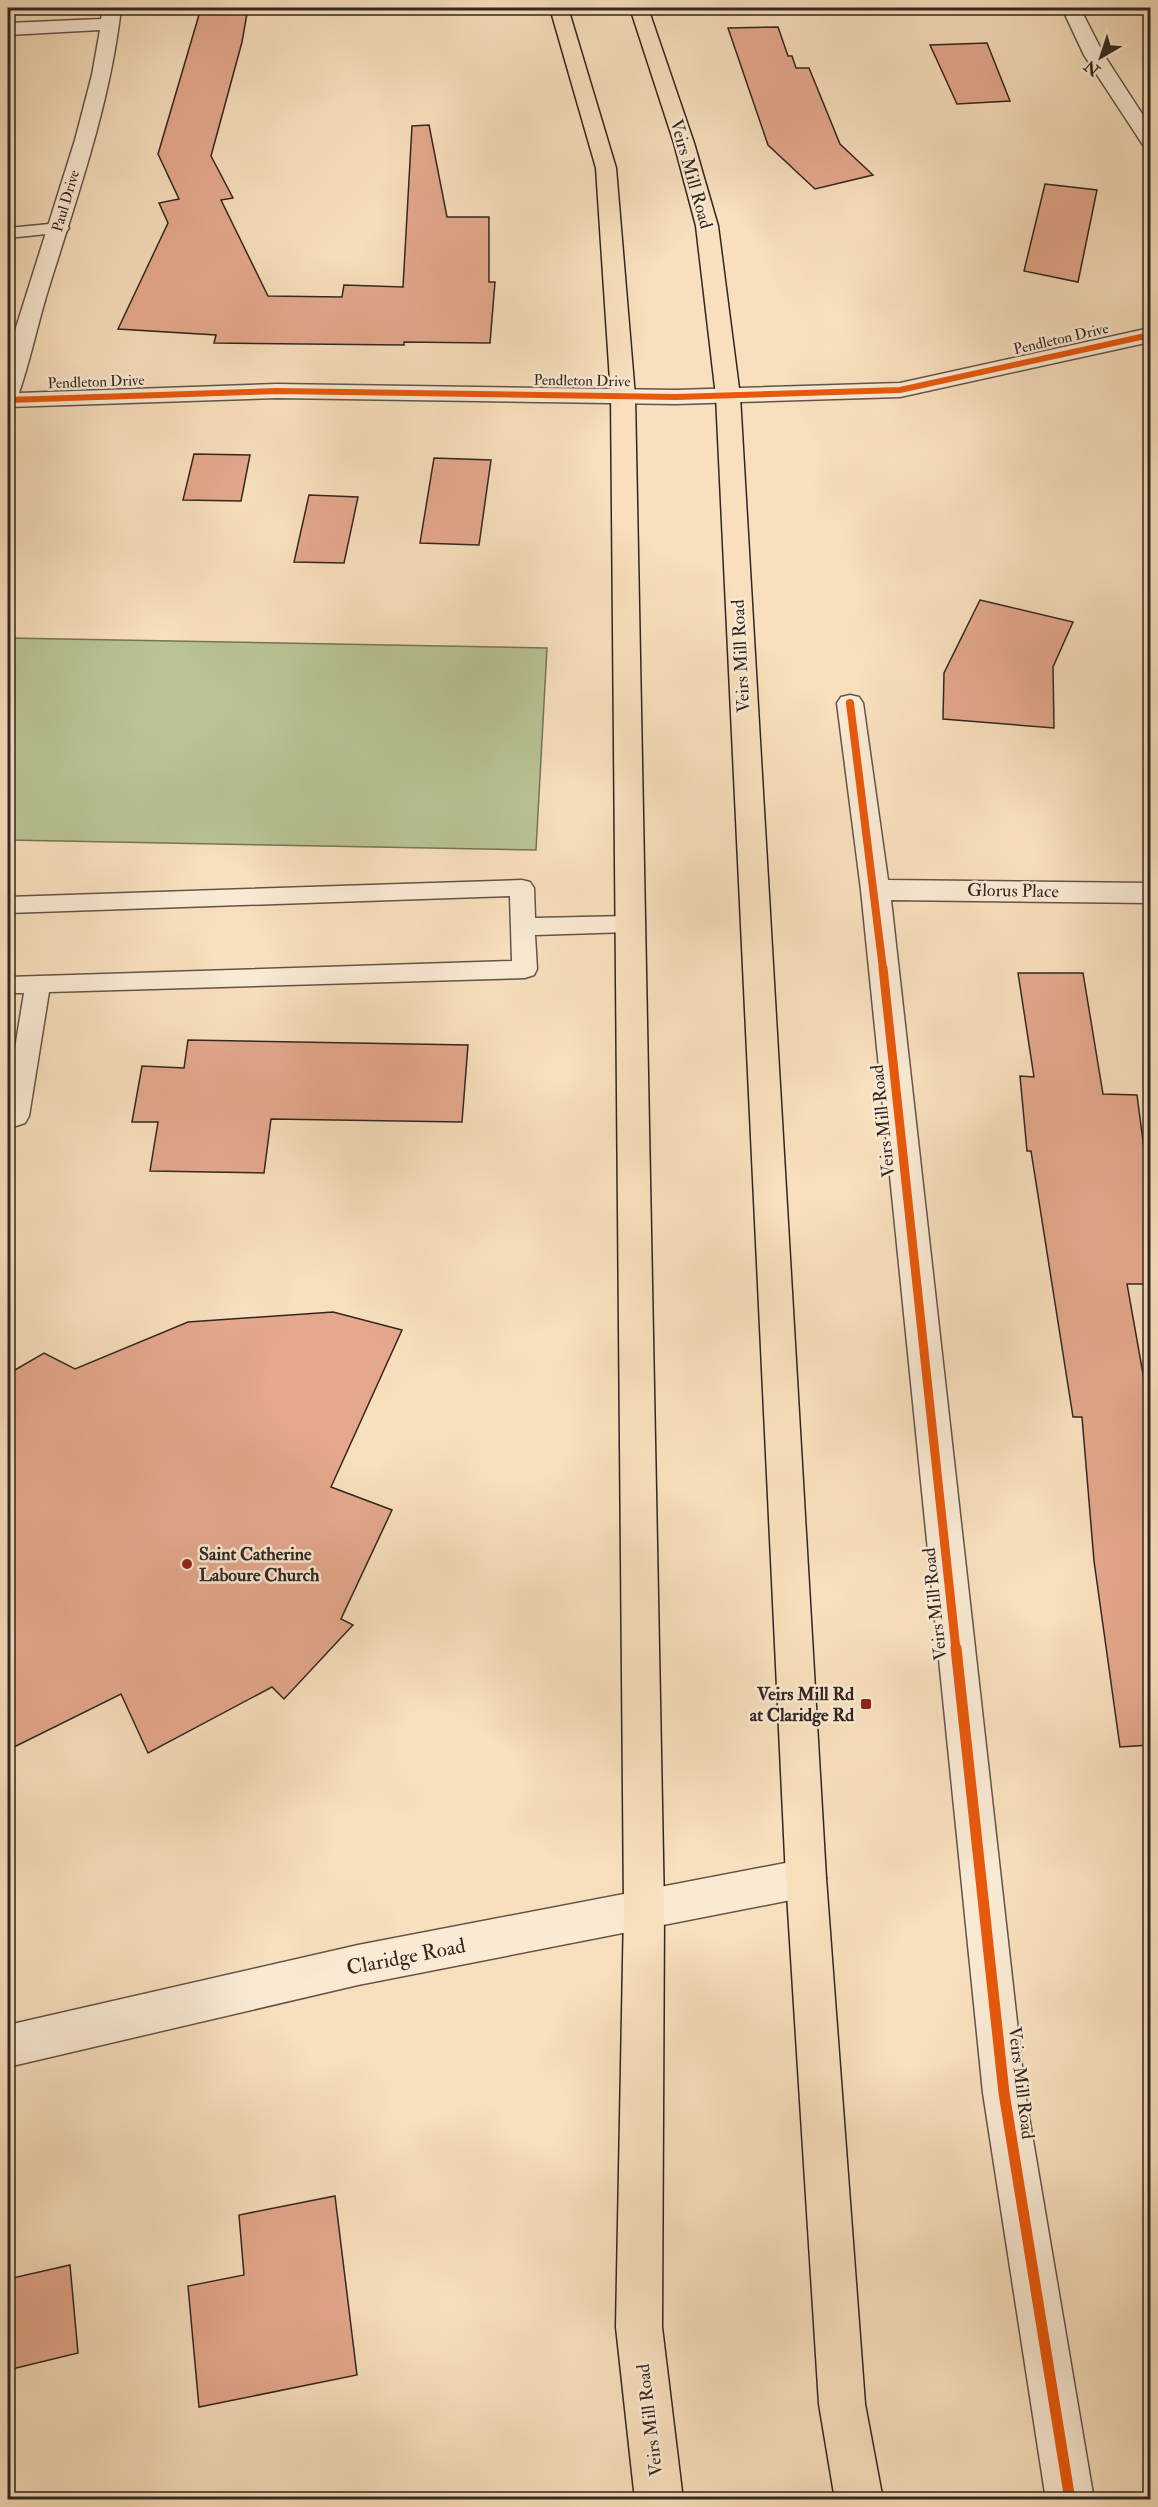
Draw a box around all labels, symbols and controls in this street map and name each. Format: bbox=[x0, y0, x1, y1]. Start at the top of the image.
north arrow bbox=[1071, 27, 1131, 87]
text: N bbox=[1080, 55, 1105, 81]
street label: Veirs Mill Road bbox=[664, 116, 718, 232]
street label: Paul Drive bbox=[48, 168, 84, 234]
street label: Pendleton Drive bbox=[1012, 319, 1110, 359]
street label: Pendleton Drive bbox=[47, 371, 145, 393]
street label: Pendleton Drive bbox=[533, 371, 631, 391]
street label: Veirs Mill Road bbox=[727, 599, 755, 713]
street label: Glorus Place bbox=[967, 879, 1059, 903]
street label: Veirs Mill Road bbox=[866, 1063, 900, 1178]
place label: Saint Catherine Laboure Church bbox=[199, 1543, 320, 1587]
street label: Veirs Mill Road bbox=[918, 1546, 952, 1661]
marker: Saint Catherine Laboure Church bbox=[180, 1557, 194, 1571]
place label: Veirs Mill Rd at Claridge Rd bbox=[750, 1683, 854, 1727]
marker: Veirs Mill Rd at Claridge Rd bbox=[859, 1697, 873, 1711]
street label: Claridge Road bbox=[344, 1932, 468, 1982]
street label: Veirs Mill Road bbox=[1003, 2025, 1039, 2141]
street label: Veirs Mill Road bbox=[632, 2362, 668, 2478]

